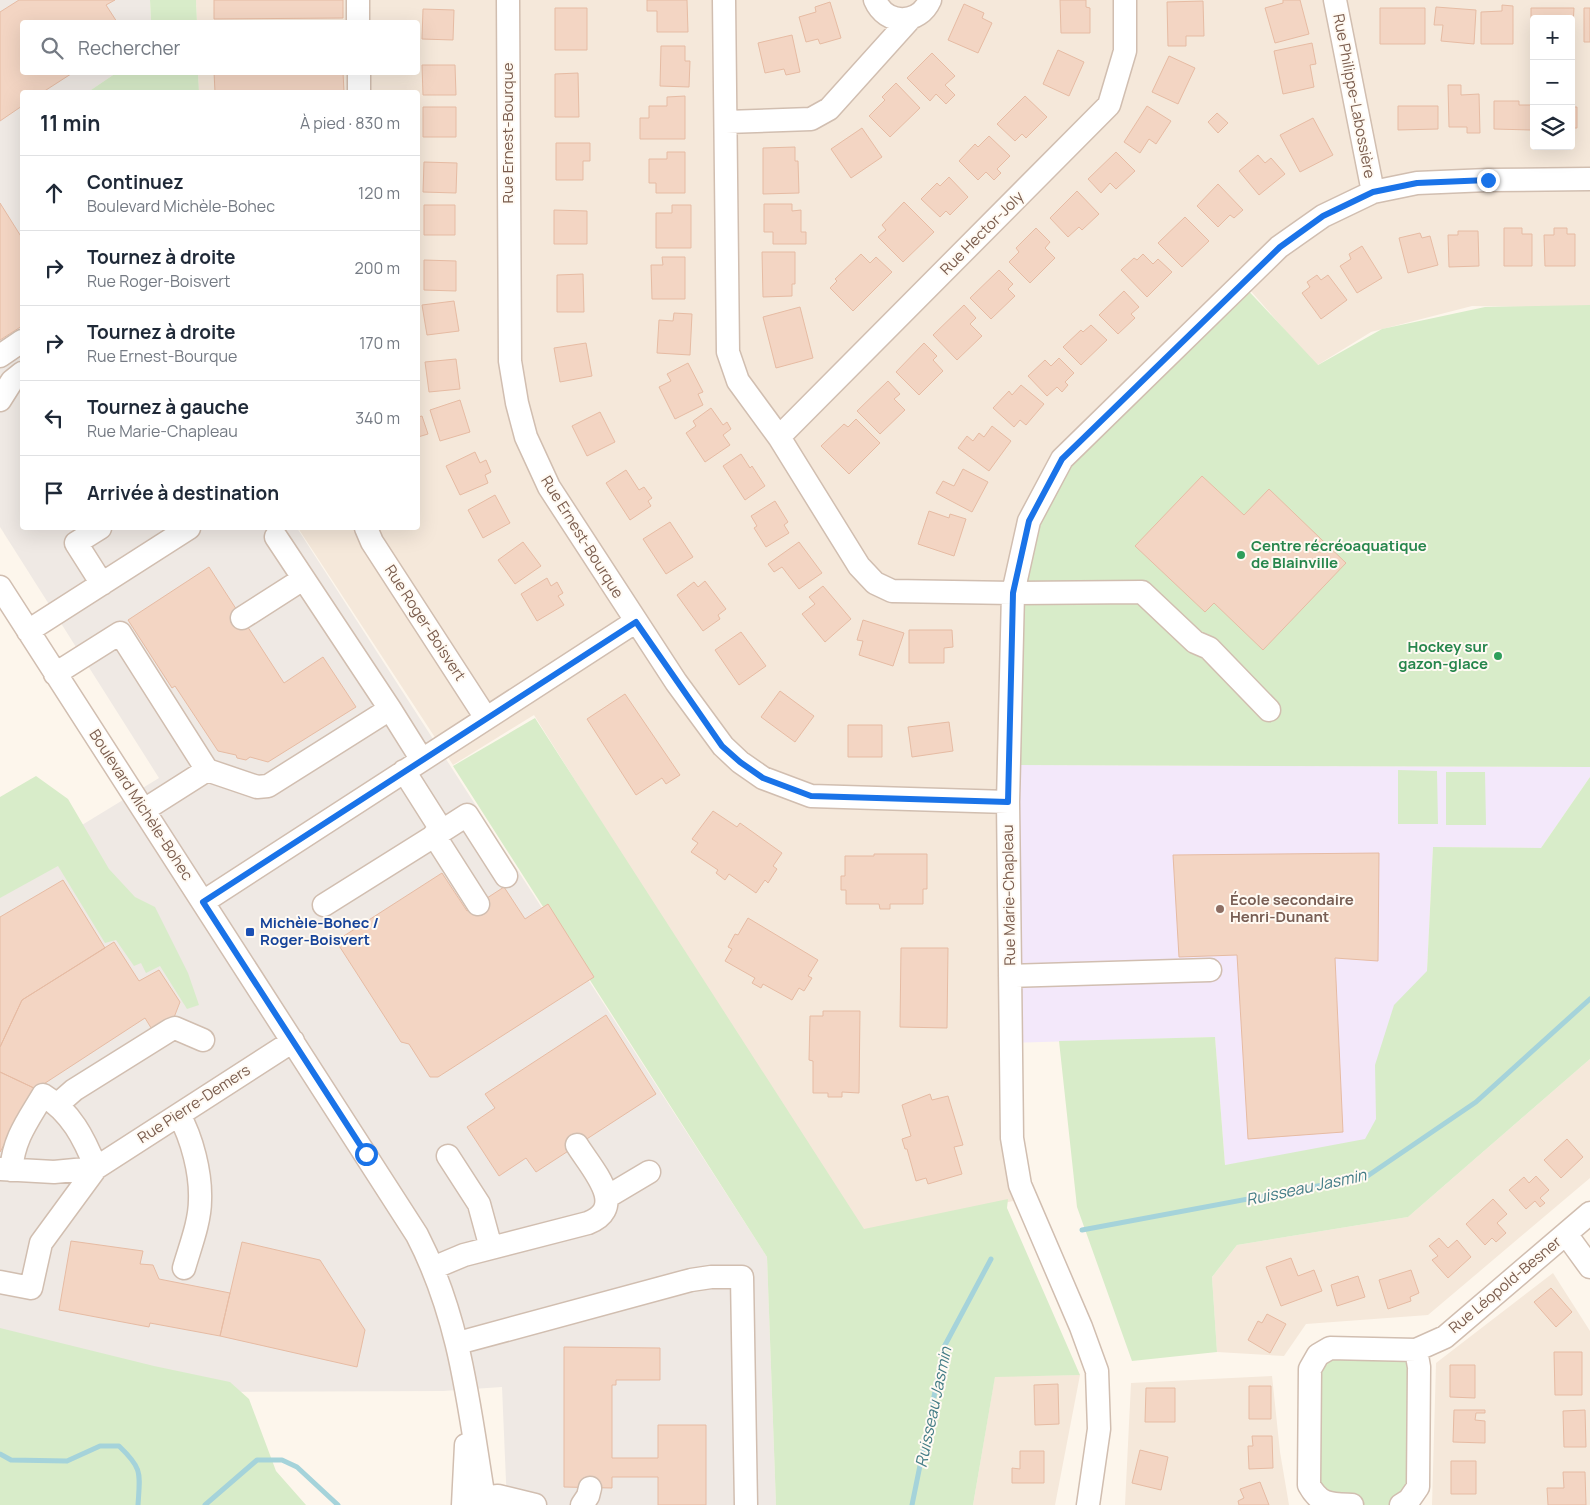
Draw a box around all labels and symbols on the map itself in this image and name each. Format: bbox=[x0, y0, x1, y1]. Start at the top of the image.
street label: Rue Philippe-Labossière bbox=[1328, 12, 1381, 180]
street label: Rue Ernest-Bourque bbox=[497, 62, 518, 203]
route end bbox=[1477, 169, 1500, 192]
street label: Rue Hector-Joly bbox=[935, 186, 1028, 279]
street label: Rue Ernest-Bourque bbox=[536, 471, 629, 602]
place label: Centre récréoaquatique de Blainville bbox=[1251, 535, 1427, 573]
marker: Centre récréoaquatique de Blainville bbox=[1235, 549, 1247, 561]
street label: Rue Roger-Boisvert bbox=[380, 561, 471, 685]
place label: Hockey sur gazon-glace bbox=[1398, 636, 1488, 674]
marker: Hockey sur gazon-glace bbox=[1492, 650, 1504, 662]
street label: Boulevard Michèle-Bohec bbox=[85, 725, 198, 884]
street label: Rue Marie-Chapleau bbox=[997, 824, 1020, 966]
place label: École secondaire Henri-Dunant bbox=[1230, 889, 1354, 927]
marker: École secondaire Henri-Dunant bbox=[1214, 903, 1226, 915]
place label: Michèle-Bohec / Roger-Boisvert bbox=[260, 912, 379, 950]
marker: Michèle-Bohec / Roger-Boisvert bbox=[244, 926, 256, 938]
street label: Rue Pierre-Demers bbox=[133, 1059, 254, 1148]
route start bbox=[355, 1143, 378, 1166]
water label: Ruisseau Jasmin bbox=[1244, 1163, 1369, 1210]
street label: Rue Léopold-Besner bbox=[1444, 1231, 1566, 1338]
water label: Ruisseau Jasmin bbox=[910, 1344, 957, 1469]

